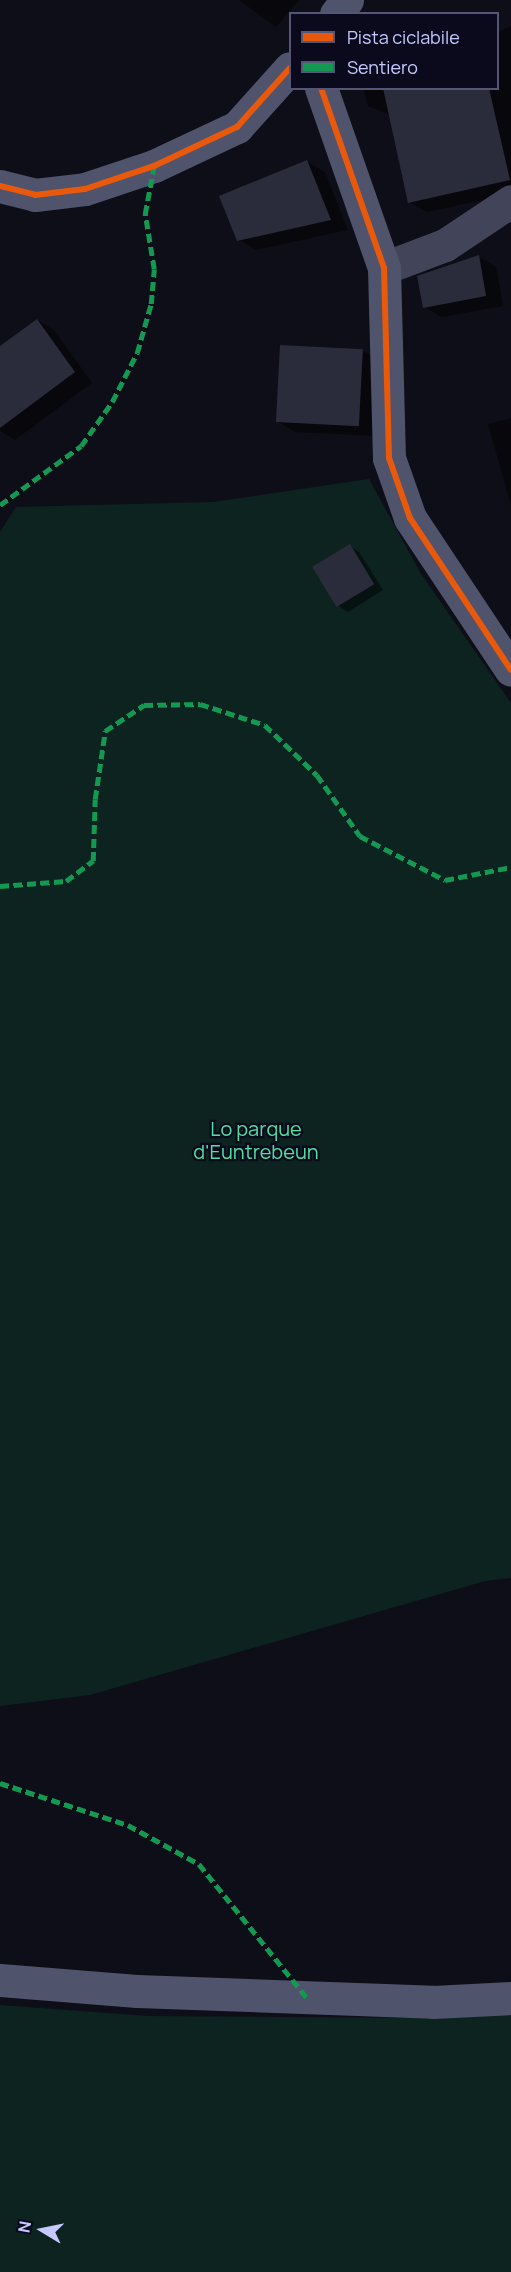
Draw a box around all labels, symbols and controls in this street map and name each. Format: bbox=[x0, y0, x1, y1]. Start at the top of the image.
legend bbox=[289, 12, 499, 90]
text: Pista ciclabile bbox=[347, 25, 460, 49]
text: Sentiero bbox=[347, 55, 418, 79]
park label: Lo parque d'Euntrebeun bbox=[193, 1117, 319, 1164]
north arrow bbox=[12, 2200, 72, 2260]
text: N bbox=[12, 2219, 36, 2234]

